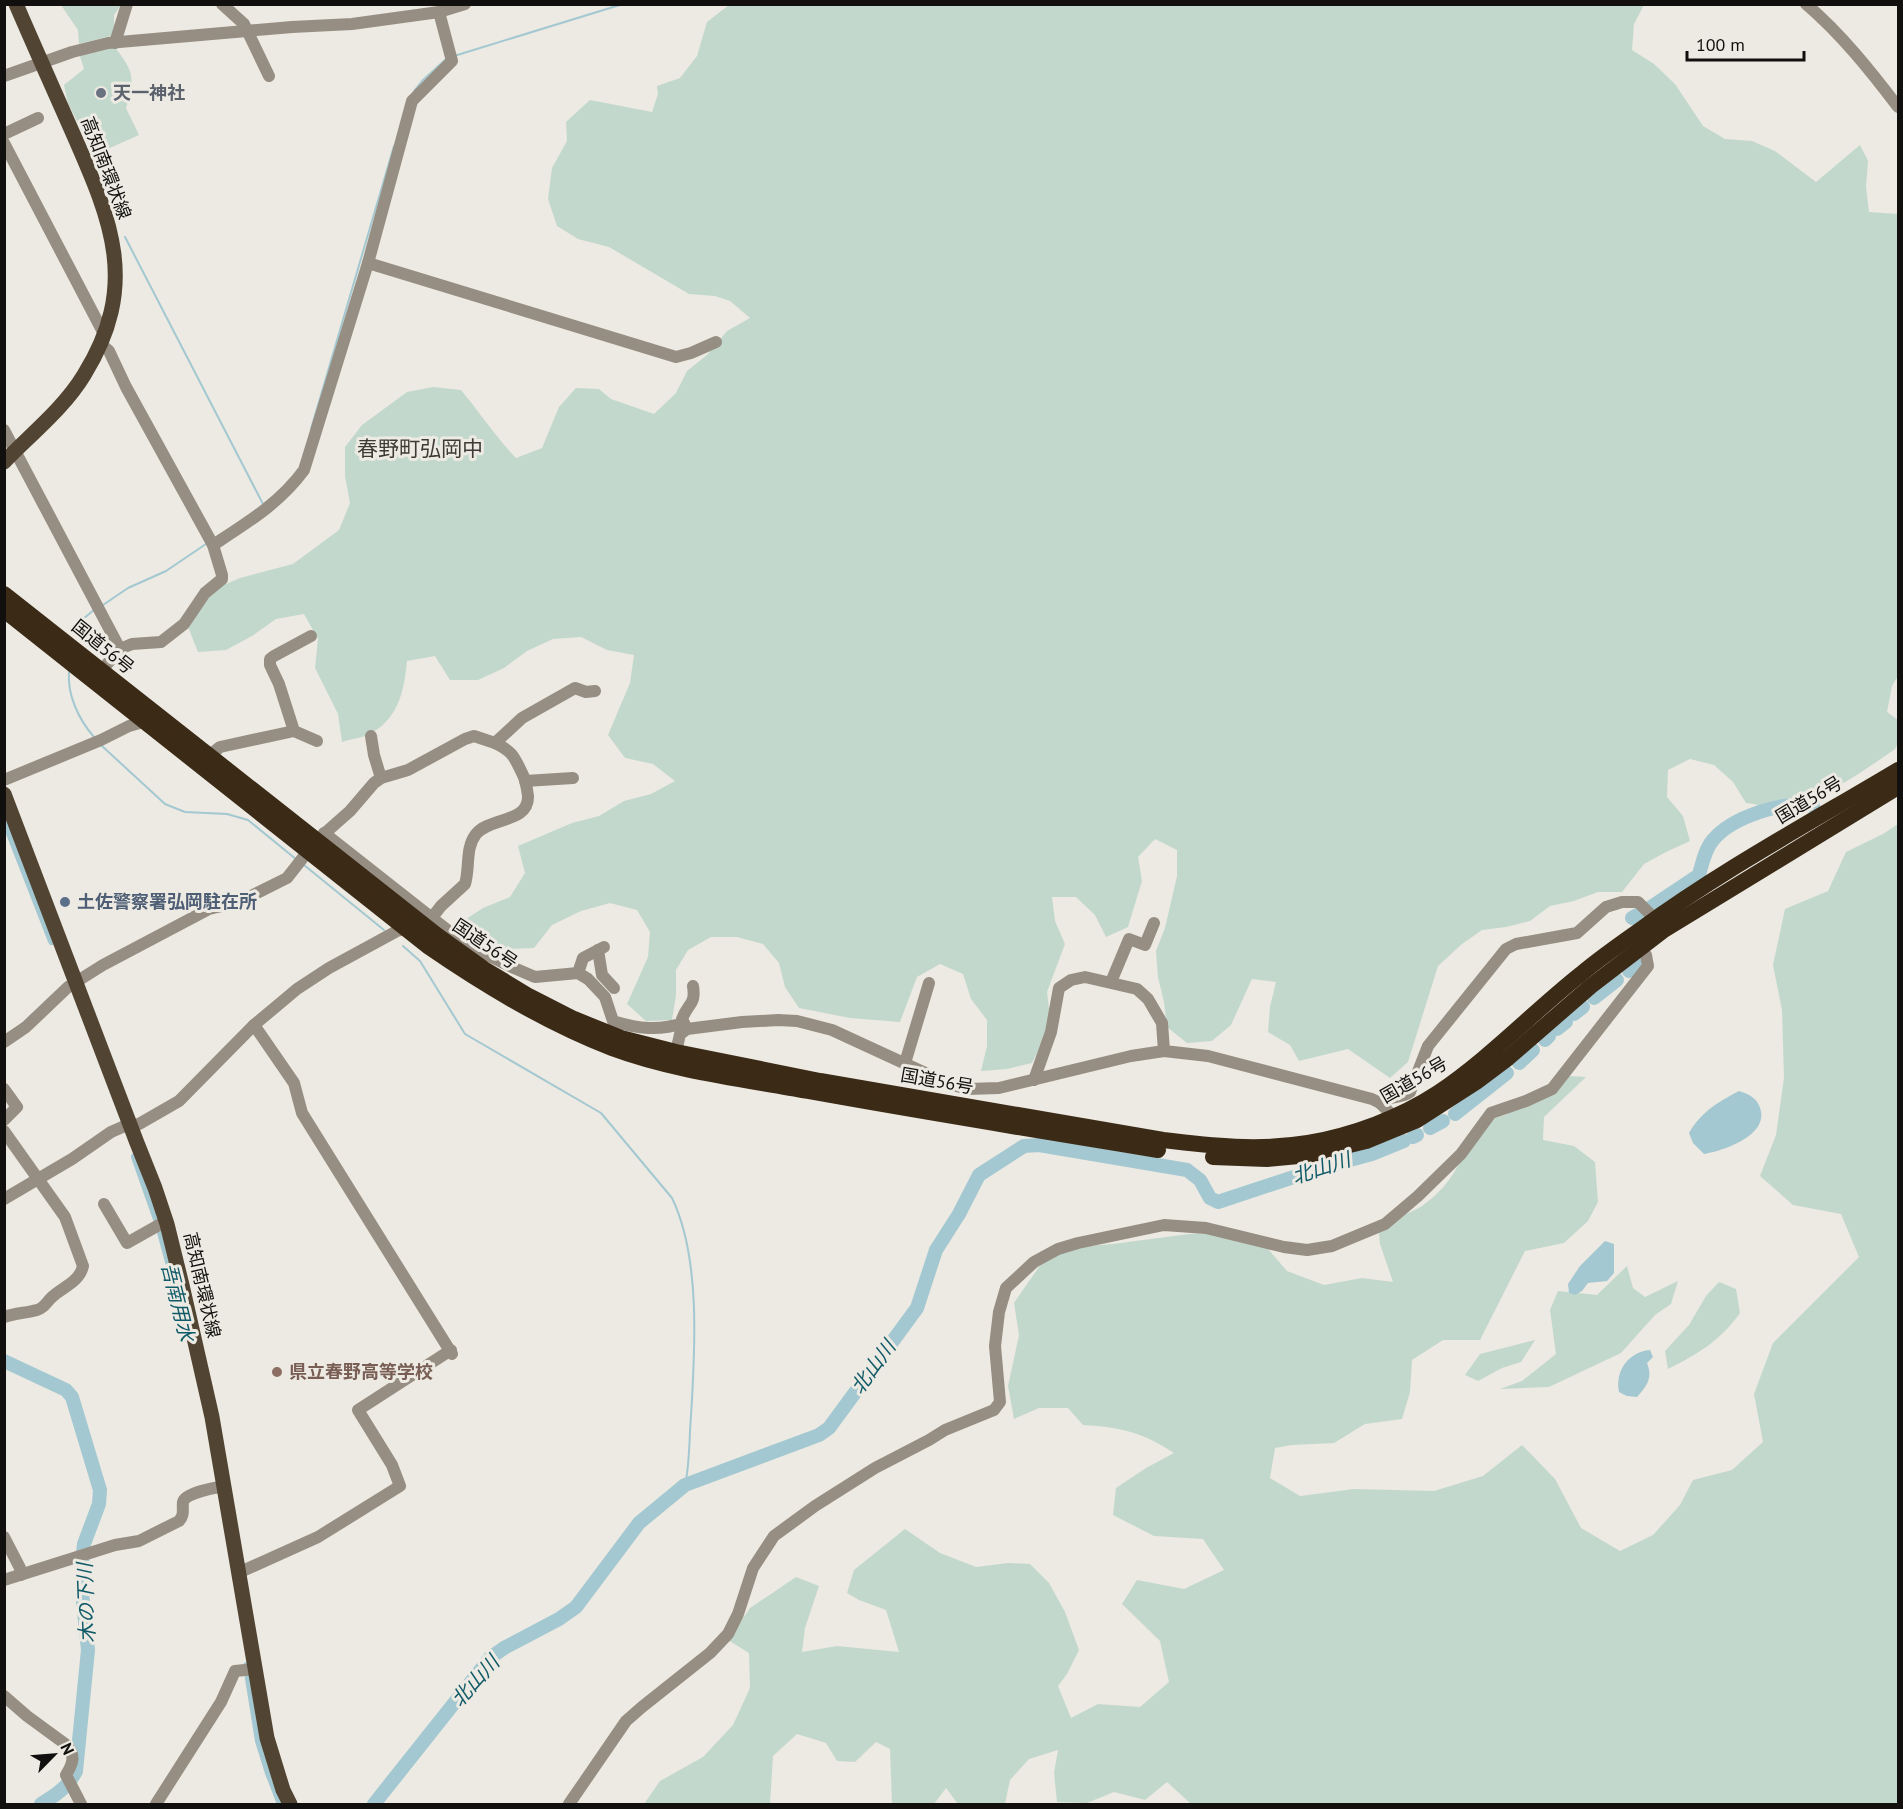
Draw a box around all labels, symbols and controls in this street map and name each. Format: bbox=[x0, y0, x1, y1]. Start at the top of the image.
scale bar bbox=[1687, 24, 1804, 62]
text: 100 m bbox=[1696, 33, 1745, 56]
place label: 天一神社 bbox=[113, 81, 185, 104]
marker: 天一神社 bbox=[94, 86, 108, 100]
street label: 高知南環状線 bbox=[76, 113, 137, 222]
district label: 春野町弘岡中 bbox=[357, 435, 483, 462]
street label: 国道56号 bbox=[67, 615, 139, 679]
street label: 国道56号 bbox=[1771, 771, 1846, 828]
place label: 土佐警察署弘岡駐在所 bbox=[77, 890, 257, 913]
marker: 土佐警察署弘岡駐在所 bbox=[58, 895, 72, 909]
street label: 国道56号 bbox=[448, 913, 522, 974]
street label: 国道56号 bbox=[1376, 1051, 1451, 1108]
street label: 国道56号 bbox=[899, 1063, 975, 1098]
water label: 北山川 bbox=[1288, 1146, 1355, 1190]
street label: 高知南環状線 bbox=[179, 1230, 226, 1340]
water label: 吾南用水 bbox=[156, 1260, 201, 1346]
water label: 北山川 bbox=[845, 1333, 902, 1399]
place label: 県立春野高等学校 bbox=[289, 1360, 433, 1383]
marker: 県立春野高等学校 bbox=[270, 1365, 284, 1379]
water label: 木の下川 bbox=[72, 1561, 100, 1643]
water label: 北山川 bbox=[445, 1649, 506, 1712]
north arrow bbox=[24, 1725, 84, 1785]
text: N bbox=[56, 1740, 79, 1758]

